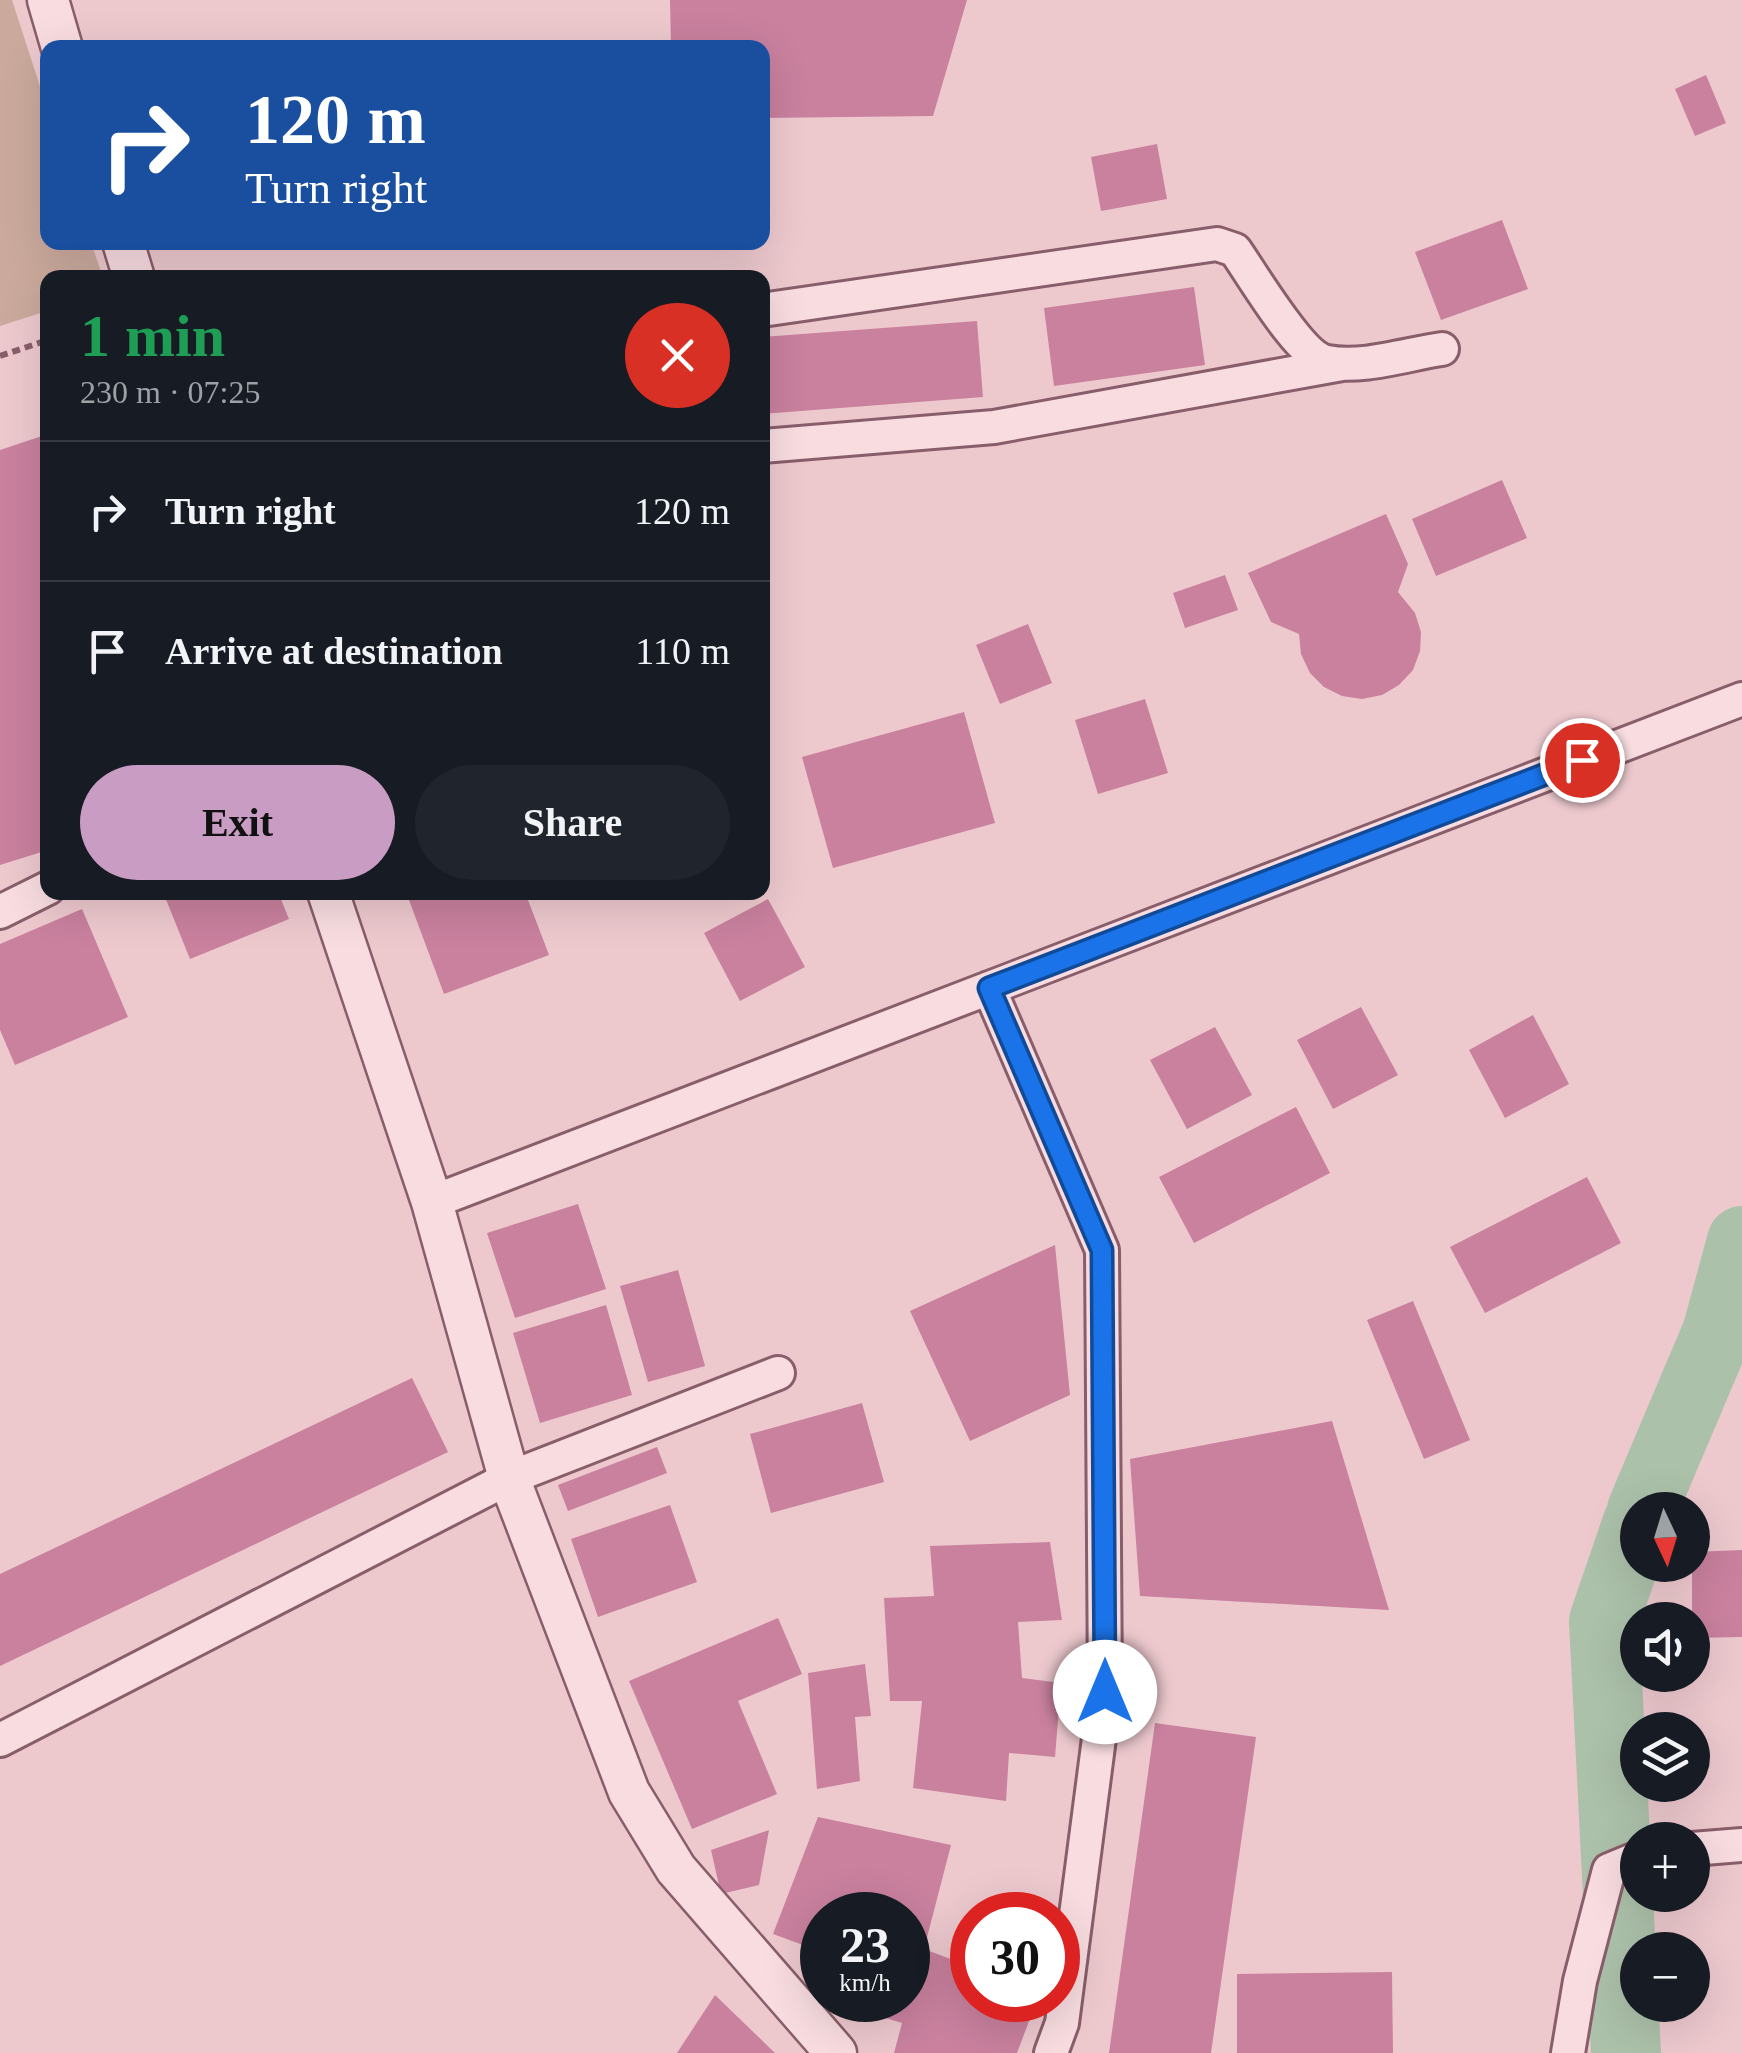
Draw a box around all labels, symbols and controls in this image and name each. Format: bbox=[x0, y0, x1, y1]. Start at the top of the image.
icon: right bbox=[80, 80, 210, 210]
text: 120 m bbox=[245, 81, 426, 158]
text: Turn right bbox=[245, 163, 427, 213]
text: 1 min bbox=[80, 303, 225, 369]
button: close bbox=[625, 303, 730, 408]
text: 230 m · 07:25 bbox=[80, 374, 260, 410]
icon: right bbox=[80, 484, 135, 539]
text: Turn right bbox=[165, 490, 336, 532]
text: 120 m bbox=[634, 490, 730, 532]
icon: arrive bbox=[80, 624, 135, 679]
text: Arrive at destination bbox=[165, 630, 503, 672]
text: 110 m bbox=[635, 630, 730, 672]
pin bbox=[1540, 718, 1625, 803]
icon: arrive bbox=[1555, 733, 1610, 788]
button: Exit bbox=[80, 765, 395, 880]
button: Share bbox=[415, 765, 730, 880]
north arrow bbox=[1620, 1492, 1710, 1582]
map controls bbox=[1620, 1492, 1710, 2022]
button: sound bbox=[1620, 1602, 1710, 1692]
position arrow bbox=[1053, 1640, 1157, 1744]
button: layers bbox=[1620, 1712, 1710, 1802]
button: + bbox=[1620, 1822, 1710, 1912]
speed limit sign: 30 bbox=[950, 1892, 1080, 2022]
text: 23 bbox=[840, 1917, 890, 1973]
button: − bbox=[1620, 1932, 1710, 2022]
text: km/h bbox=[839, 1969, 891, 1996]

